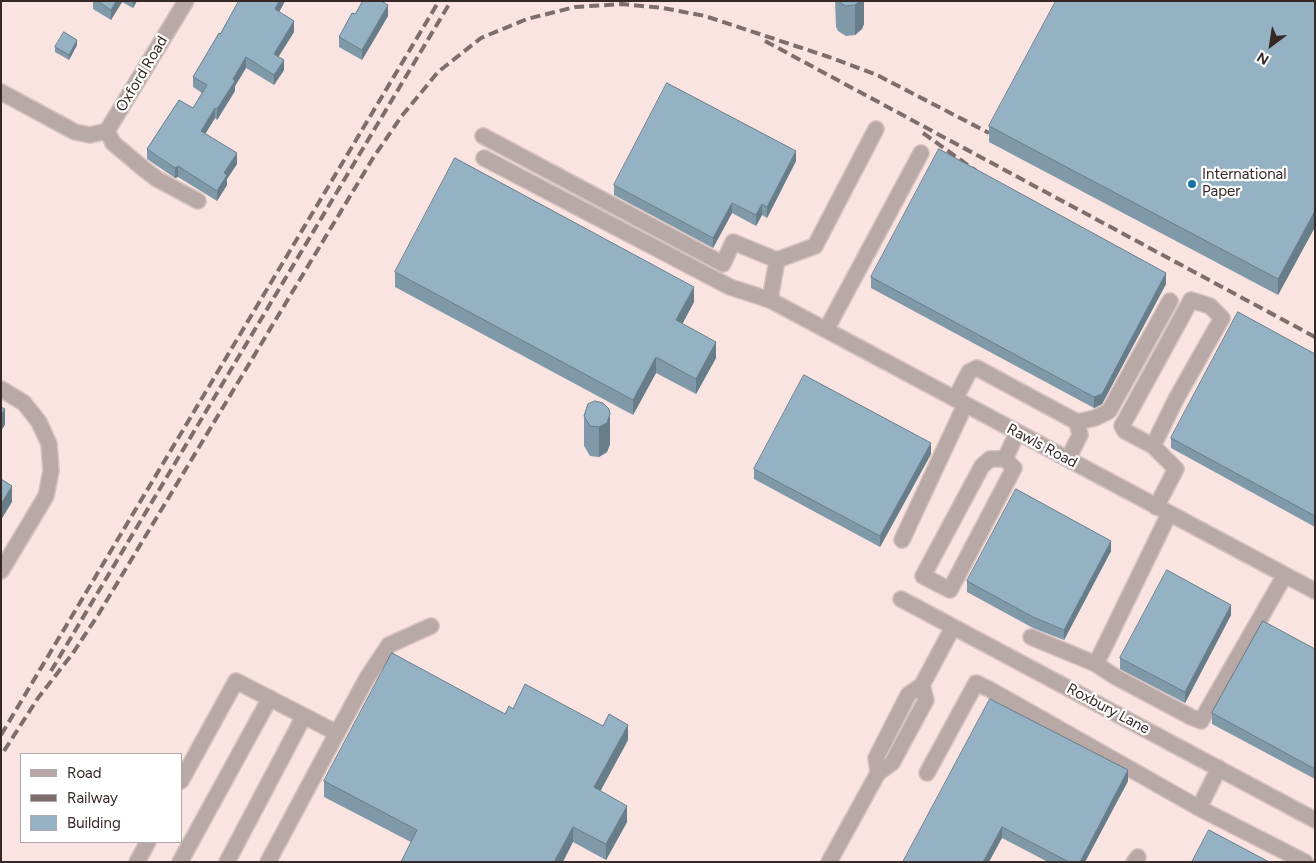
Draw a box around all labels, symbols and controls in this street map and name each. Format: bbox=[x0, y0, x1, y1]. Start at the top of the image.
north arrow bbox=[1246, 20, 1296, 70]
street label: Oxford Road bbox=[112, 33, 172, 115]
text: N bbox=[1254, 48, 1272, 68]
place label: International Paper bbox=[1202, 166, 1287, 201]
marker: International Paper bbox=[1186, 178, 1198, 190]
street label: Rawls Road bbox=[1004, 420, 1080, 472]
street label: Roxbury Lane bbox=[1064, 680, 1152, 738]
legend bbox=[20, 753, 182, 843]
text: Road bbox=[67, 764, 102, 782]
text: Railway bbox=[67, 789, 118, 807]
text: Building bbox=[67, 814, 121, 832]

